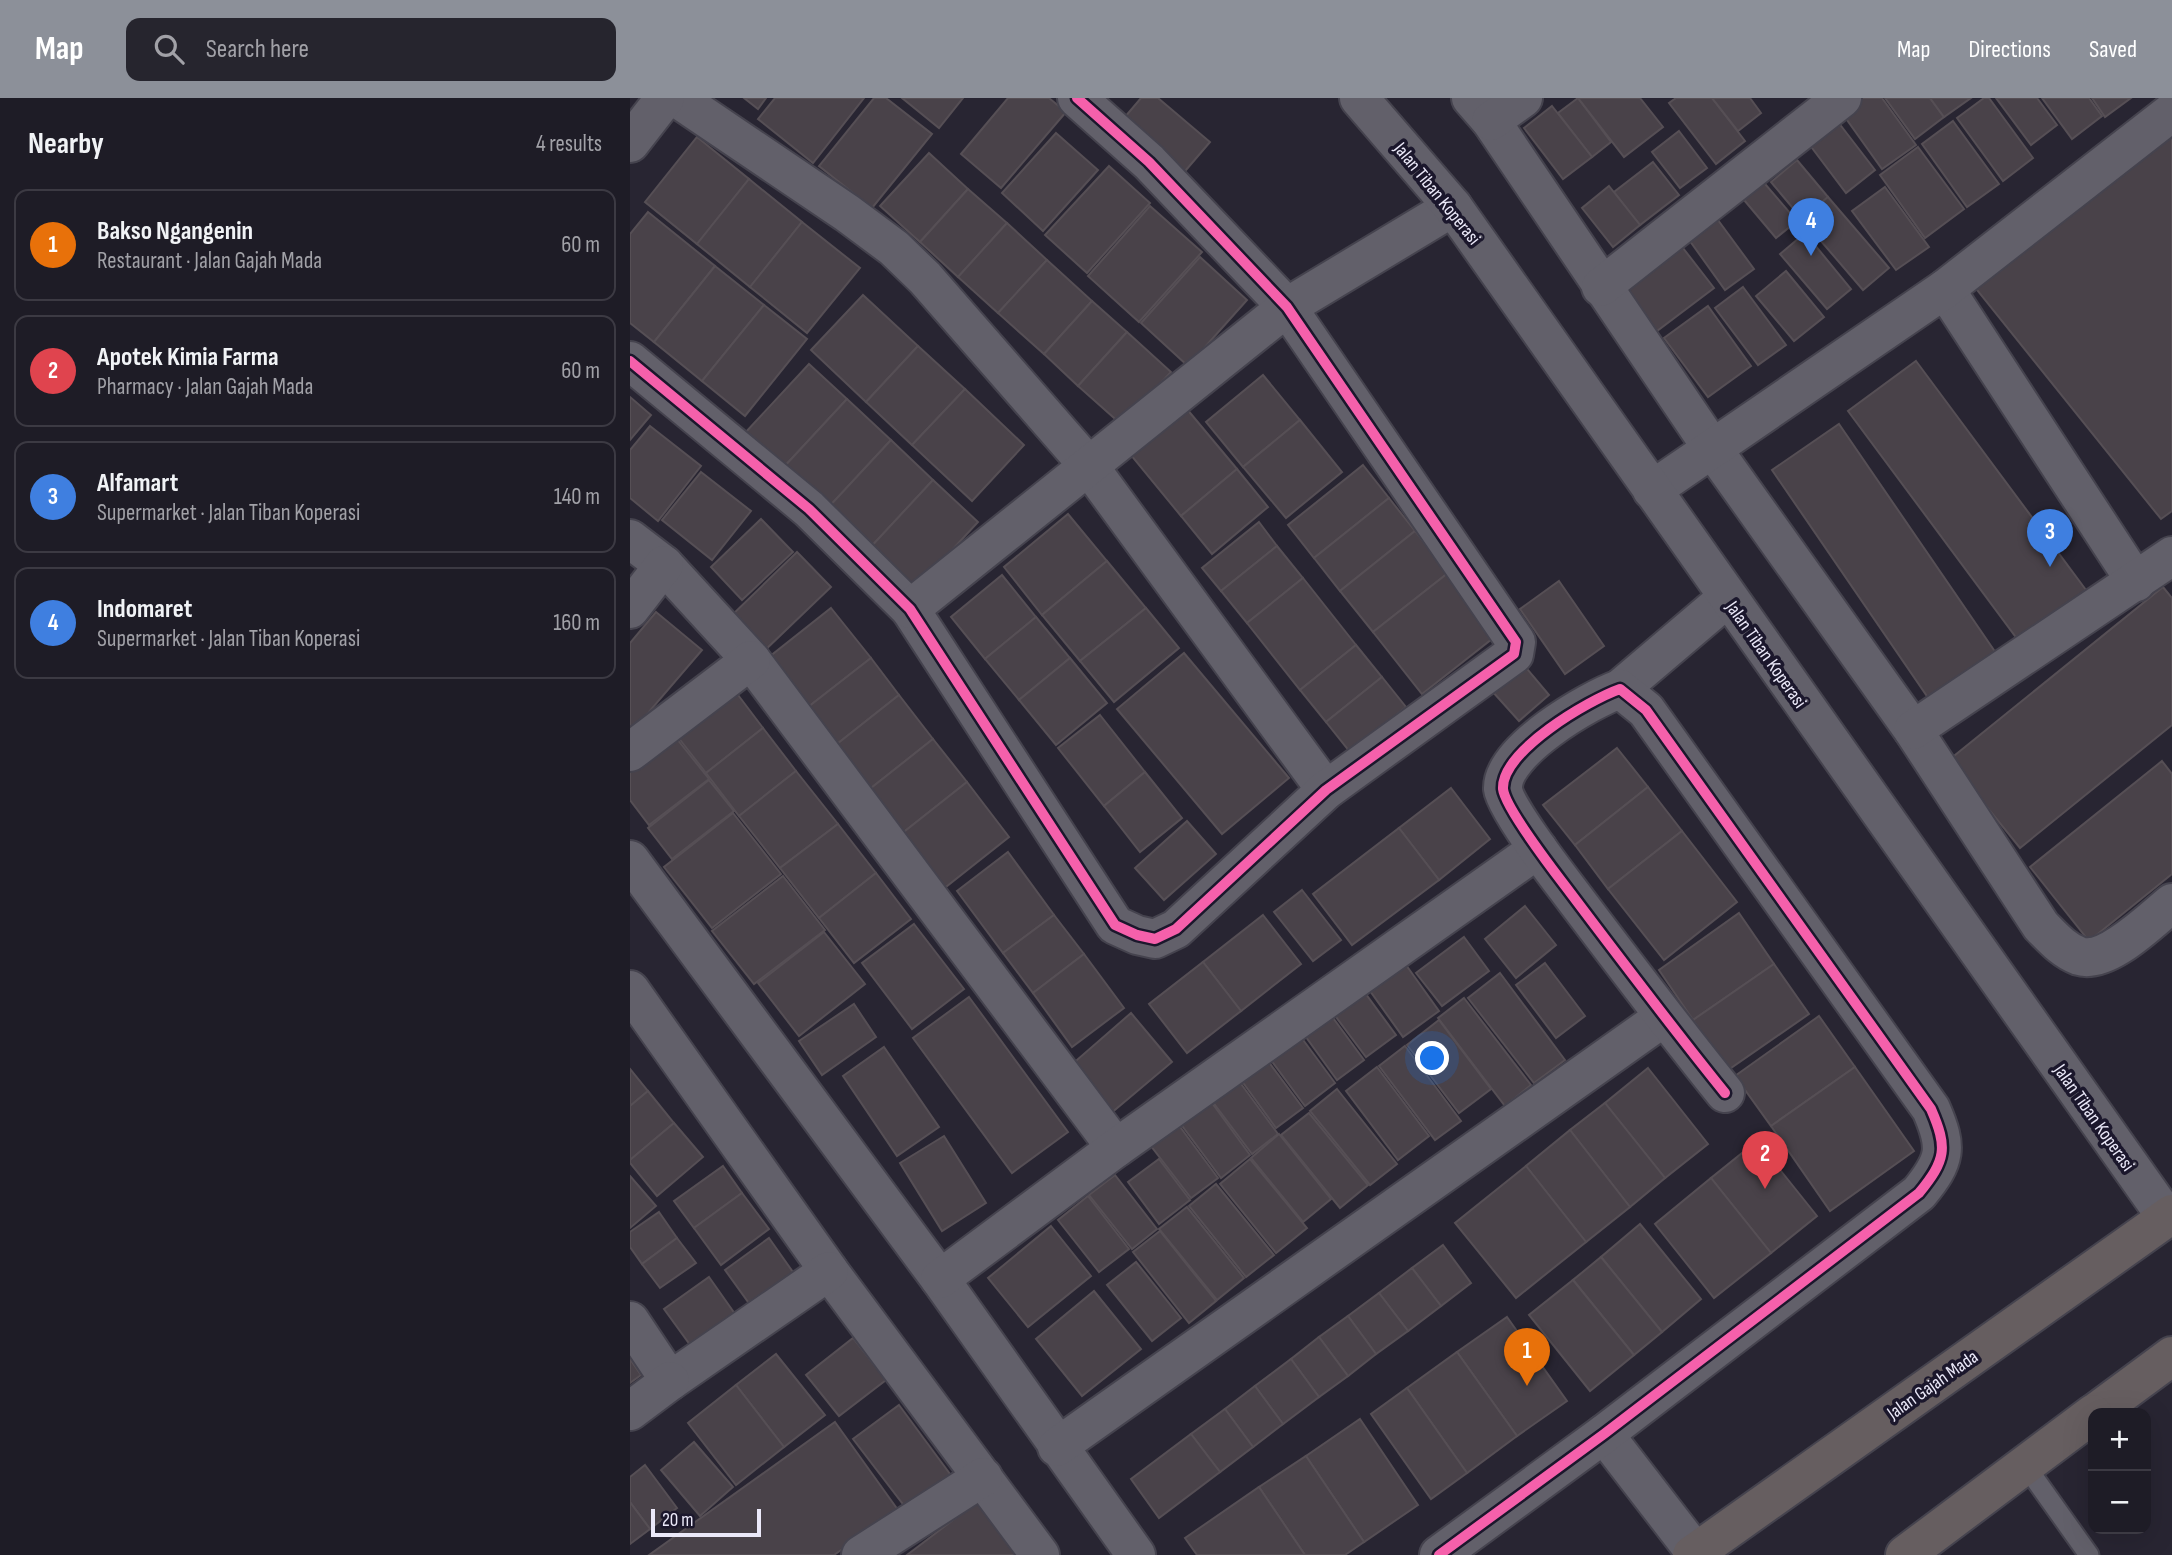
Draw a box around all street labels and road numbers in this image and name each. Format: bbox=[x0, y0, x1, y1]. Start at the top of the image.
street label: Jalan Tiban Koperasi bbox=[1388, 137, 1485, 250]
street label: Jalan Tiban Koperasi bbox=[1720, 596, 1811, 713]
street label: Jalan Tiban Koperasi bbox=[2048, 1059, 2139, 1176]
street label: Jalan Gajah Mada bbox=[1882, 1346, 1983, 1426]

